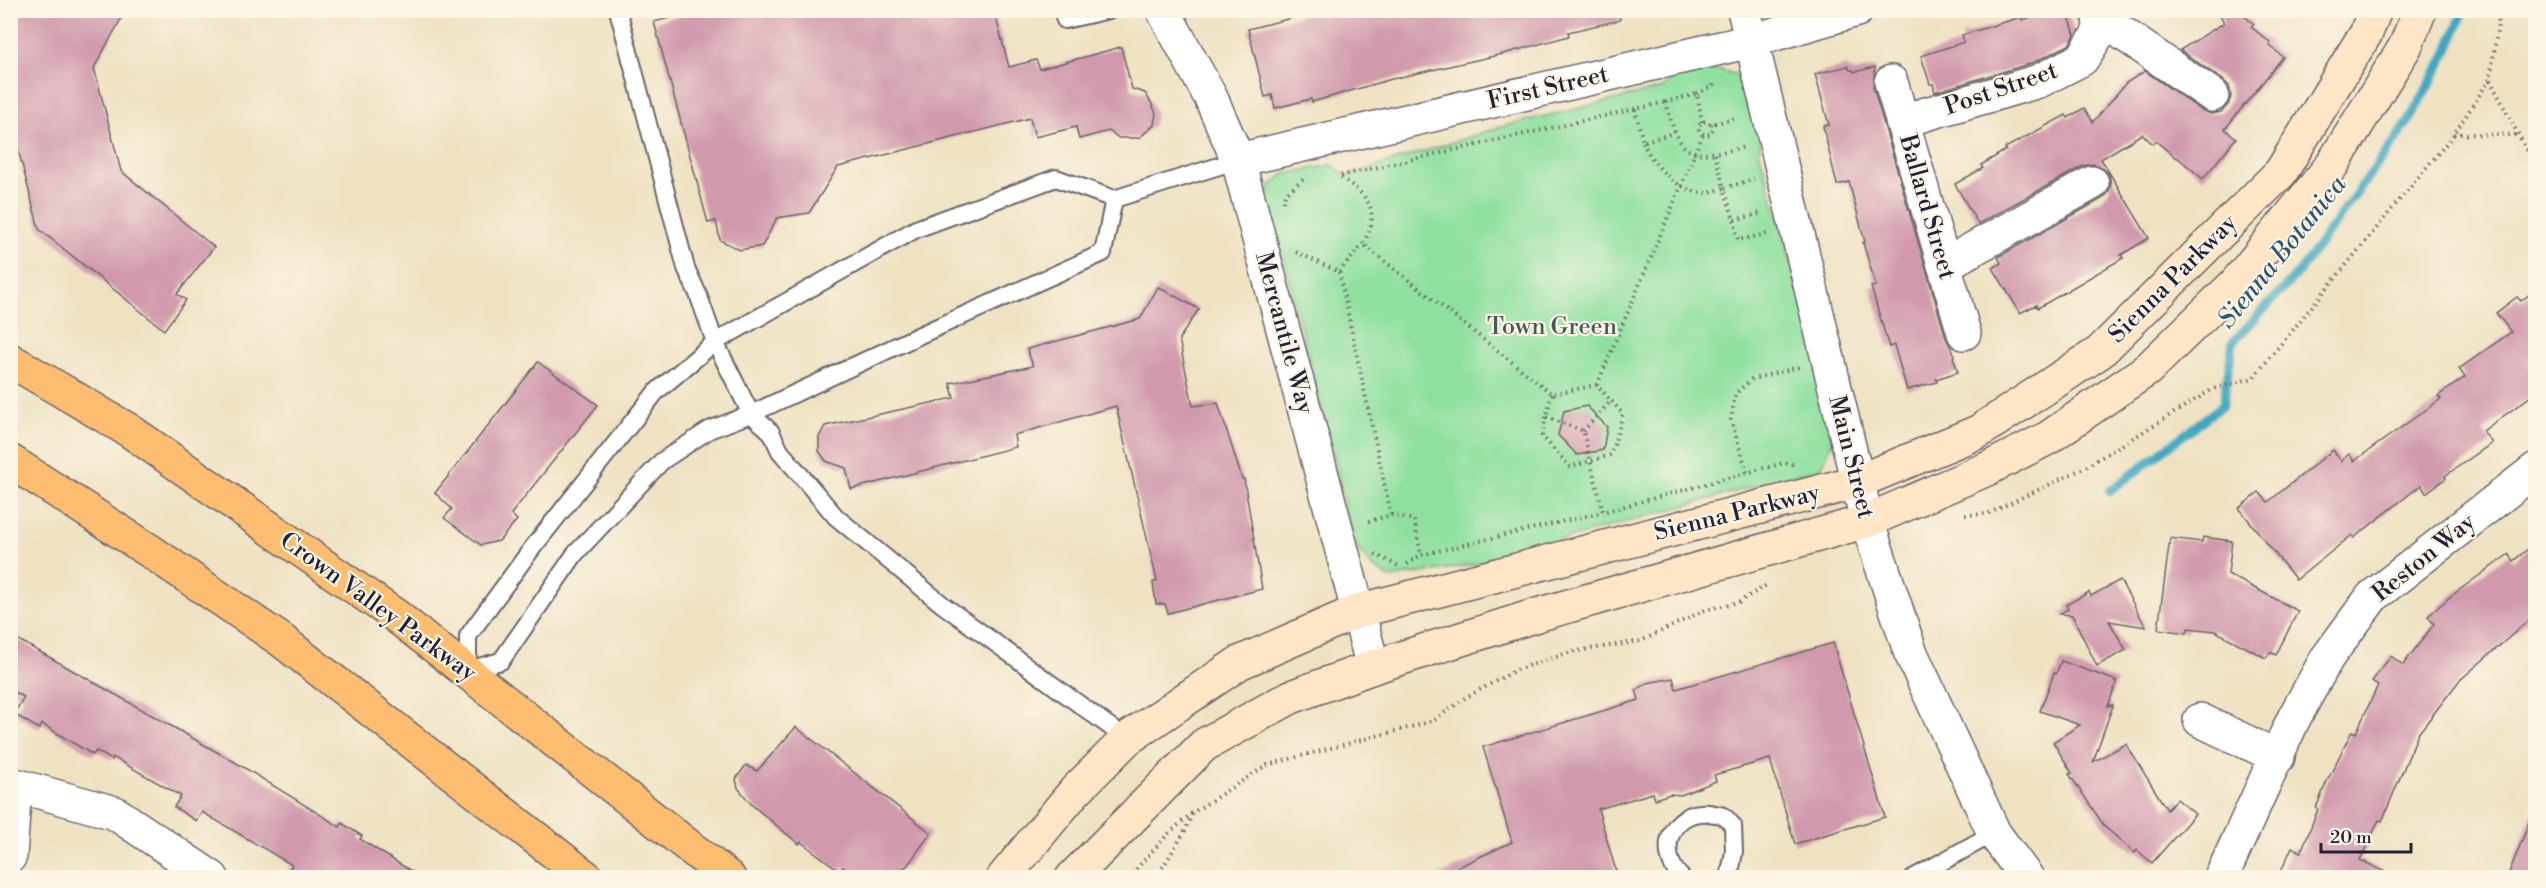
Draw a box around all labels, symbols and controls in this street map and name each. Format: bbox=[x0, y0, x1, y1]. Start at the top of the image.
street label: Post Street bbox=[1941, 56, 2062, 122]
street label: First Street bbox=[1485, 59, 1612, 116]
street label: Ballard Street bbox=[1892, 130, 1962, 283]
water label: Sienna Botanica bbox=[2211, 169, 2354, 335]
street label: Sienna Parkway bbox=[2102, 208, 2244, 350]
street label: Mercantile Way bbox=[1248, 249, 1320, 418]
park label: Town Green bbox=[1487, 312, 1617, 342]
street label: Main Street bbox=[1821, 392, 1881, 522]
street label: Sienna Parkway bbox=[1651, 478, 1823, 548]
street label: Reston Way bbox=[2366, 507, 2482, 609]
street label: Crown Valley Parkway bbox=[274, 526, 482, 689]
scale bar bbox=[2321, 816, 2411, 854]
text: 20 m bbox=[2330, 826, 2372, 849]

